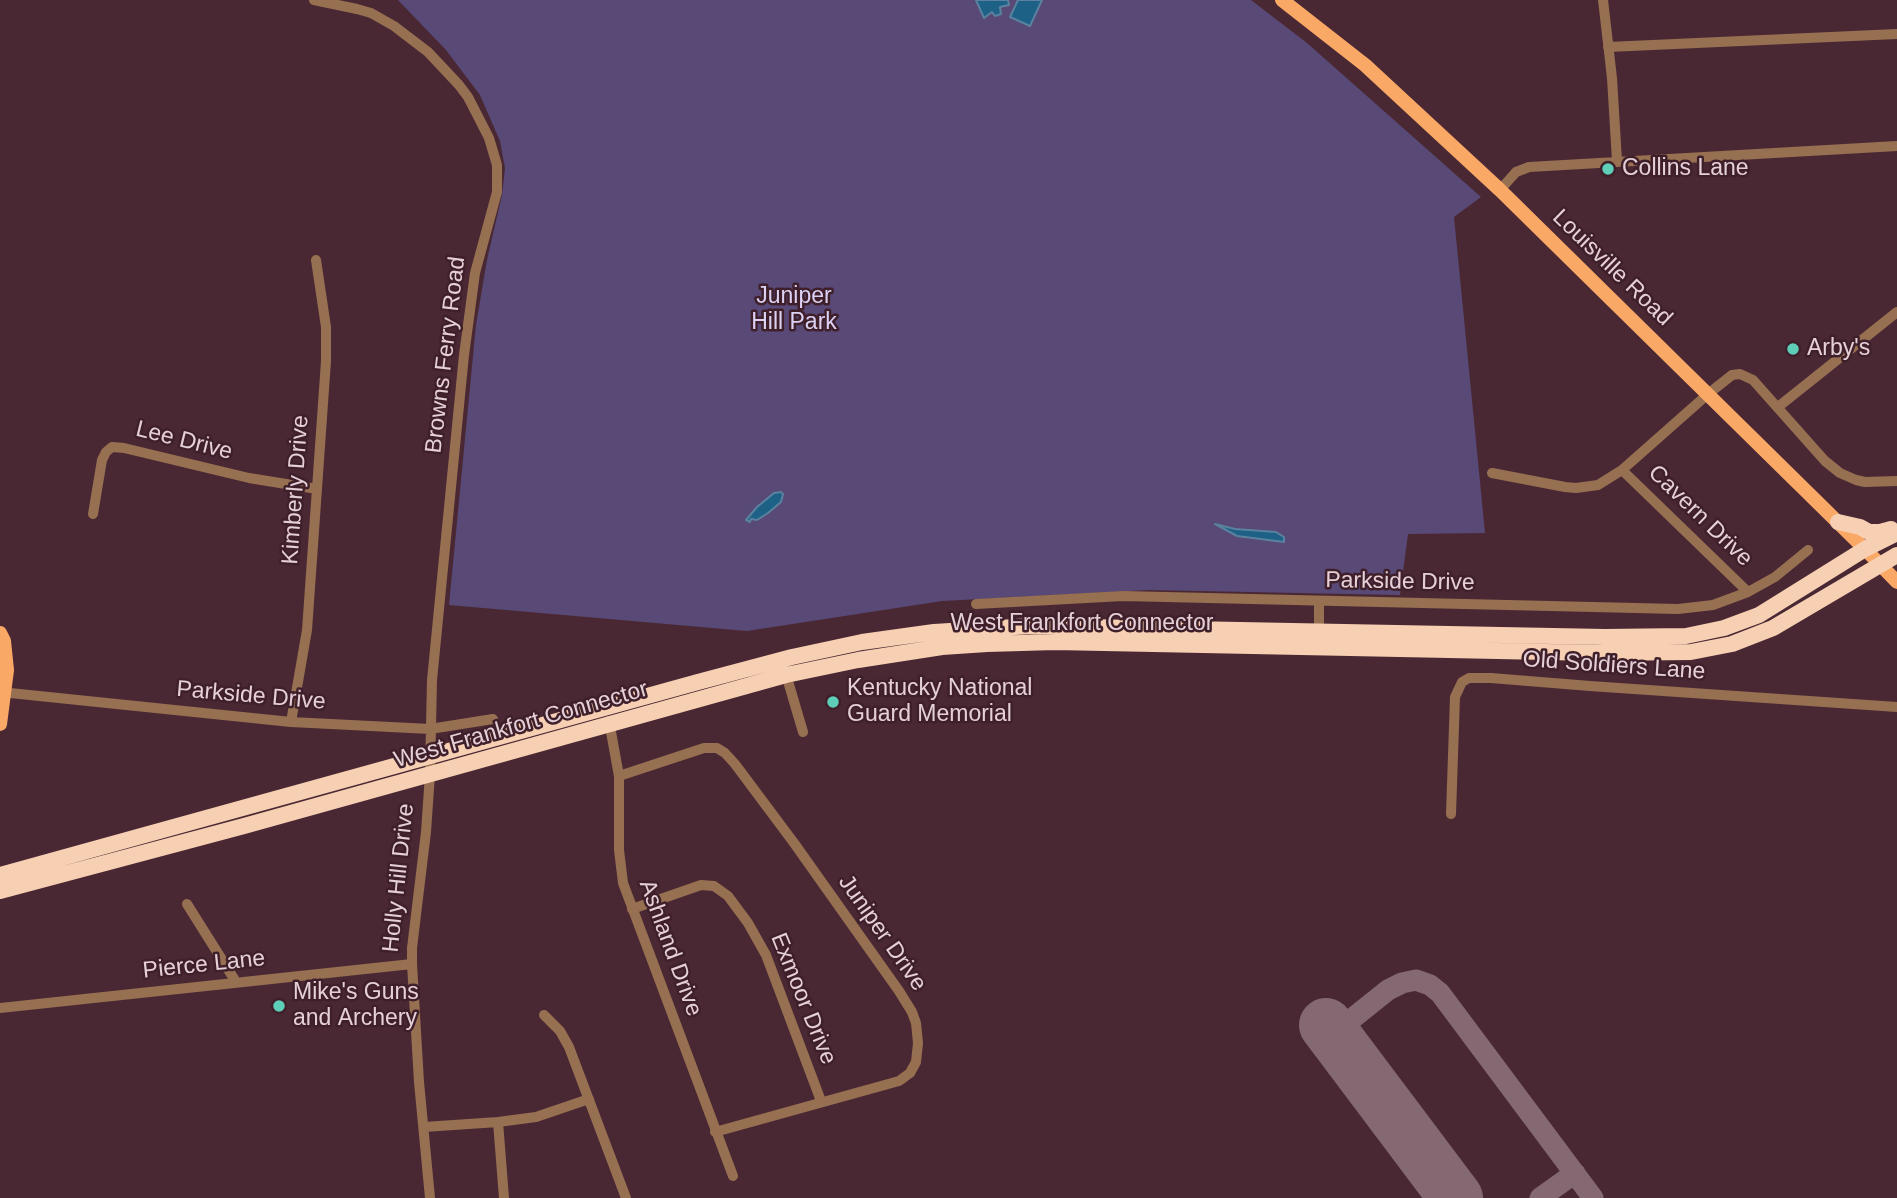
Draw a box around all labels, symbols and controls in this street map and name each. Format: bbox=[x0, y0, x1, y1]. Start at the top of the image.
place label: Collins Lane bbox=[1622, 155, 1749, 183]
marker: Collins Lane bbox=[1600, 161, 1616, 177]
street label: Louisville Road bbox=[1546, 204, 1678, 332]
street label: Browns Ferry Road bbox=[420, 255, 472, 455]
park label: Juniper Hill Park bbox=[751, 283, 837, 337]
place label: Arby's bbox=[1807, 335, 1870, 363]
marker: Arby's bbox=[1785, 341, 1801, 357]
street label: Kimberly Drive bbox=[277, 414, 315, 566]
street label: Lee Drive bbox=[133, 416, 235, 466]
street label: Cavern Drive bbox=[1642, 459, 1758, 573]
street label: Parkside Drive bbox=[1325, 567, 1475, 597]
street label: West Frankfort Connector bbox=[951, 610, 1213, 638]
street label: Old Soldiers Lane bbox=[1522, 646, 1706, 686]
place label: Kentucky National Guard Memorial bbox=[847, 675, 1032, 729]
street label: Parkside Drive bbox=[175, 676, 327, 716]
street label: West Frankfort Connector bbox=[391, 676, 651, 774]
marker: Kentucky National Guard Memorial bbox=[825, 694, 841, 710]
street label: Holly Hill Drive bbox=[377, 802, 421, 954]
street label: Juniper Drive bbox=[832, 870, 932, 996]
street label: Ashland Drive bbox=[633, 876, 707, 1020]
street label: Exmoor Drive bbox=[764, 929, 842, 1069]
street label: Pierce Lane bbox=[142, 945, 266, 985]
place label: Mike's Guns and Archery bbox=[293, 979, 419, 1033]
marker: Mike's Guns and Archery bbox=[271, 998, 287, 1014]

